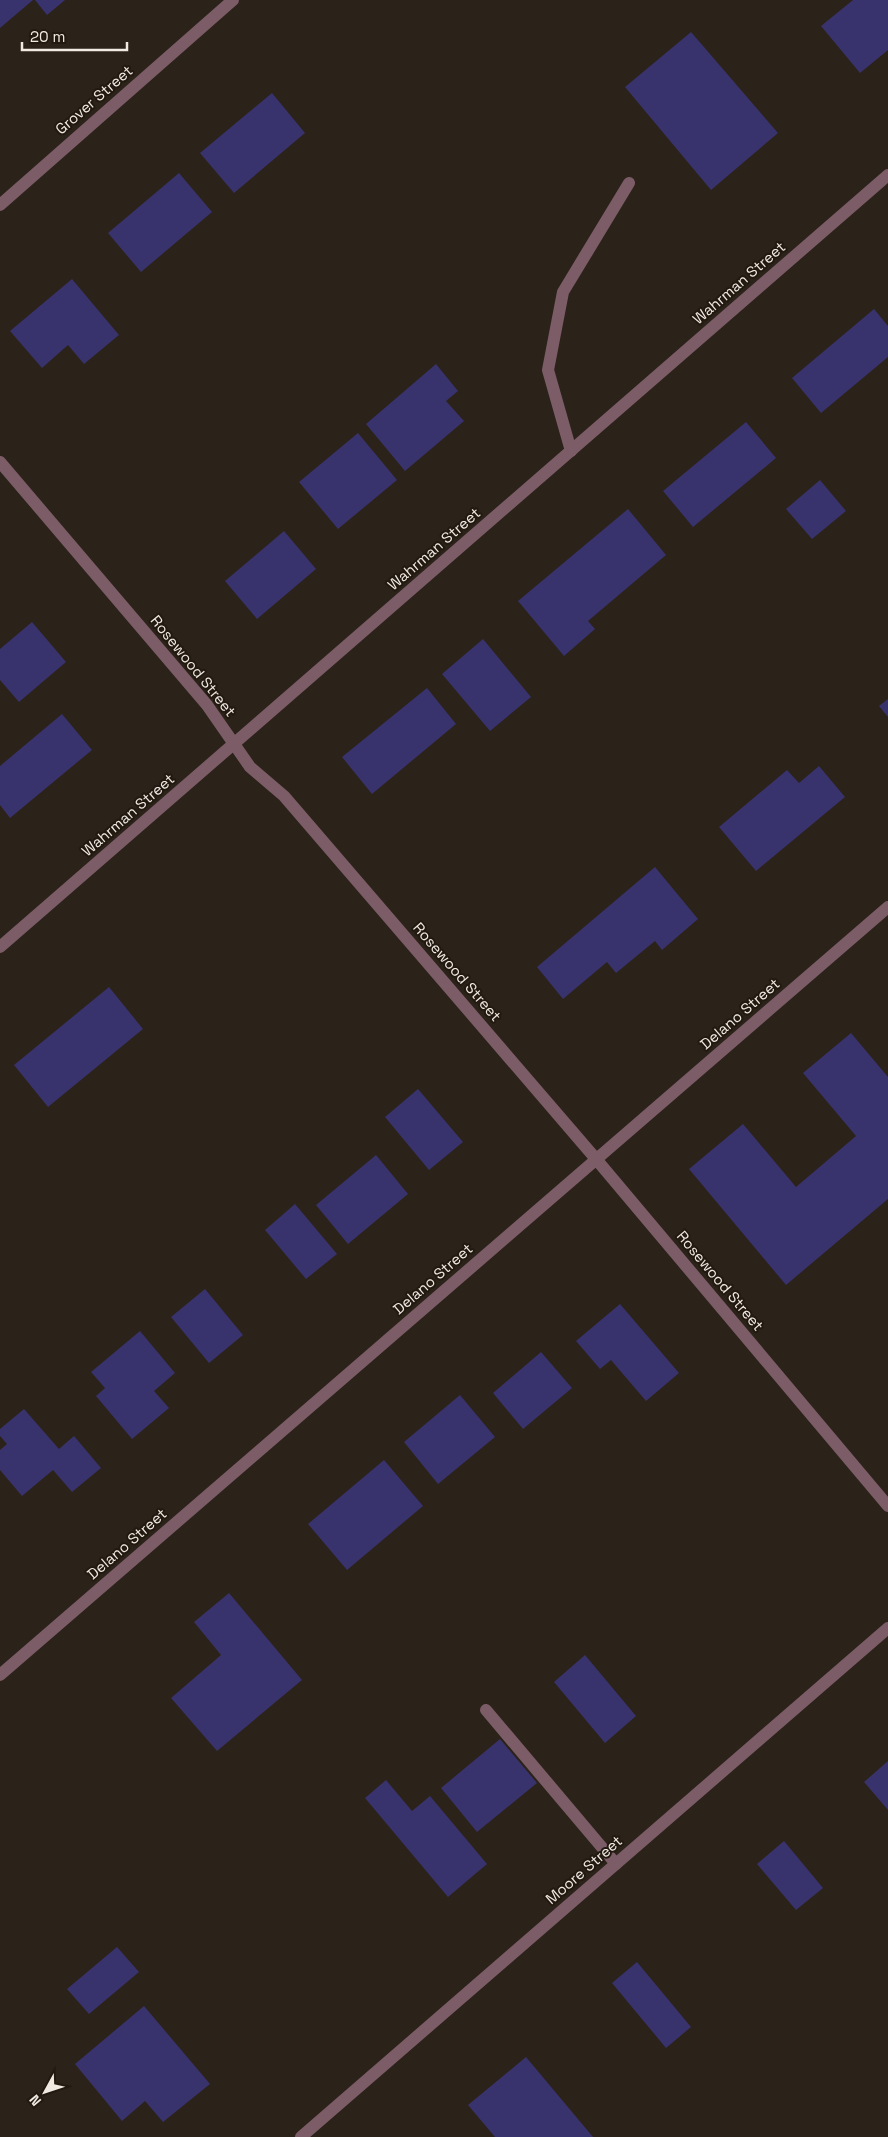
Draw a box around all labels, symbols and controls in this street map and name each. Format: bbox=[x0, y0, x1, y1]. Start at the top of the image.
scale bar bbox=[22, 20, 128, 52]
text: 20 m bbox=[30, 27, 65, 46]
street label: Grover Street bbox=[51, 61, 136, 138]
street label: Wahrman Street bbox=[688, 237, 789, 328]
street label: Wahrman Street bbox=[383, 503, 484, 594]
street label: Rosewood Street bbox=[147, 611, 240, 720]
street label: Wahrman Street bbox=[77, 769, 178, 860]
street label: Rosewood Street bbox=[409, 918, 506, 1025]
street label: Delano Street bbox=[696, 974, 783, 1053]
street label: Rosewood Street bbox=[673, 1227, 768, 1335]
street label: Delano Street bbox=[389, 1239, 476, 1318]
street label: Delano Street bbox=[83, 1504, 170, 1583]
street label: Moore Street bbox=[541, 1831, 626, 1908]
north arrow bbox=[20, 2067, 70, 2117]
text: N bbox=[25, 2091, 45, 2110]

